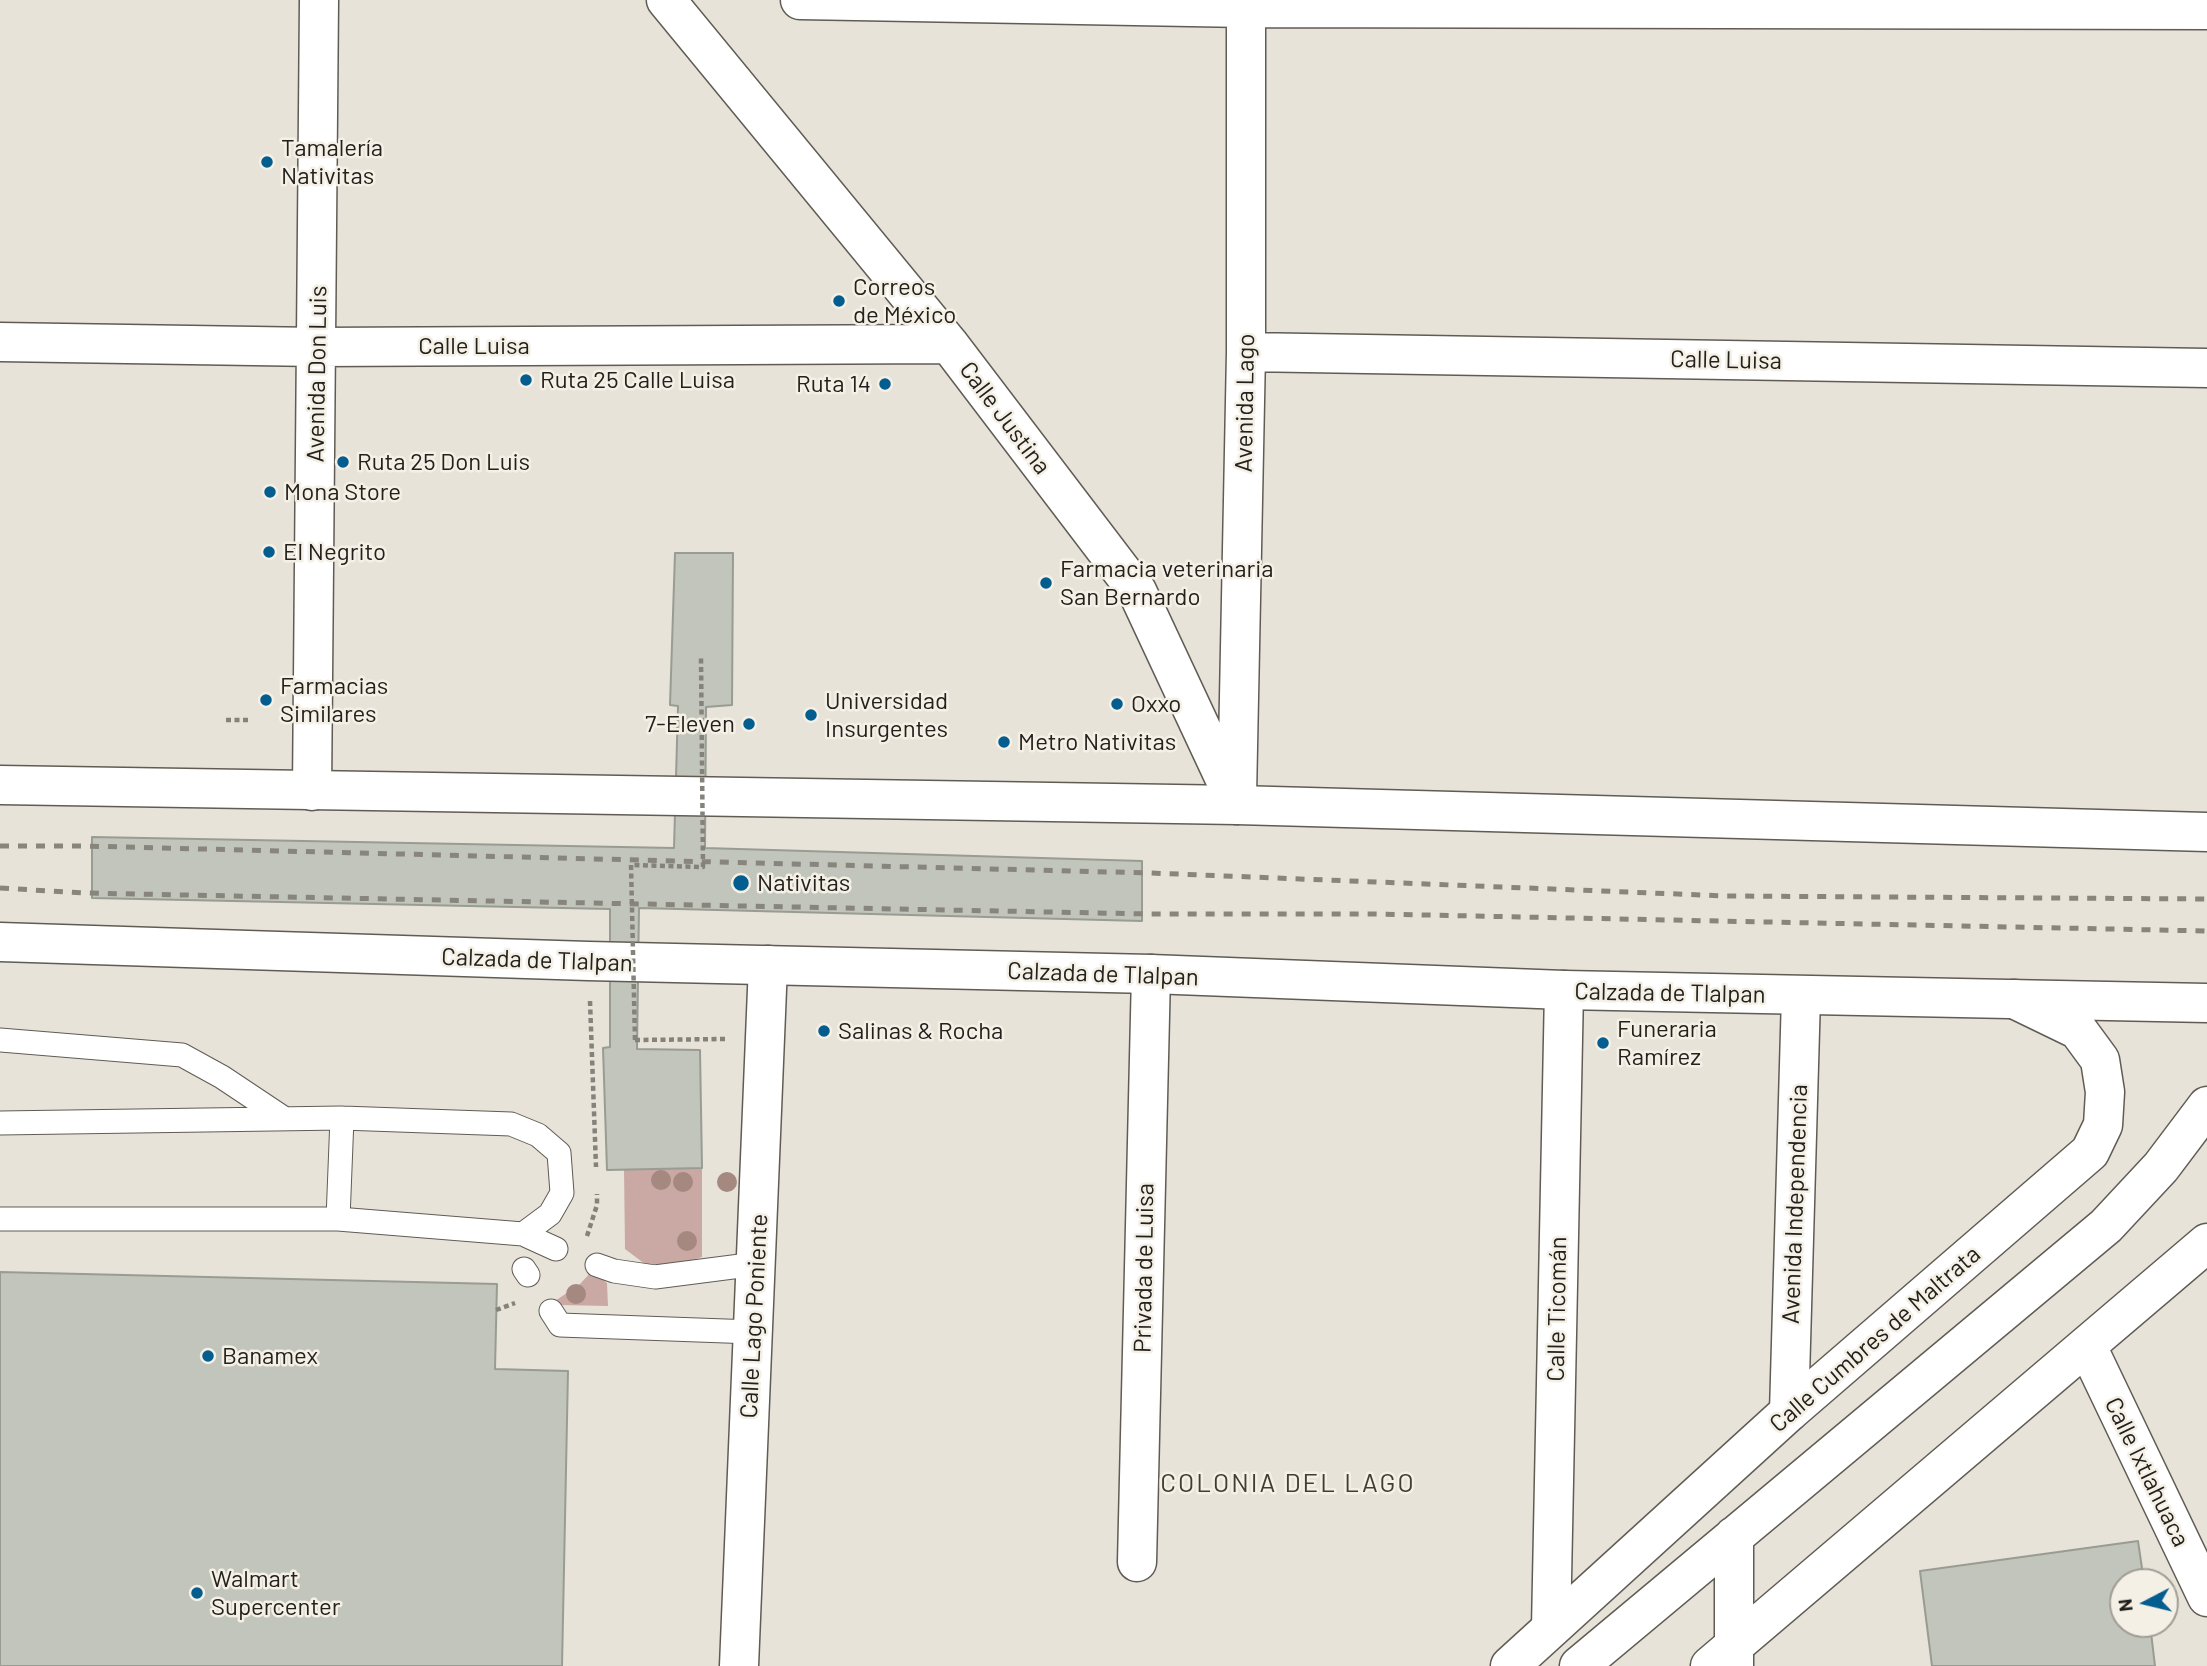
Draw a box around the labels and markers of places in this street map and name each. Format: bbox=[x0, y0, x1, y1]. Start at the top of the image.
place label: Tamalería Nativitas bbox=[281, 134, 383, 190]
marker: Tamalería Nativitas bbox=[259, 154, 275, 170]
place label: Correos de México bbox=[853, 273, 956, 329]
marker: Correos de México bbox=[831, 293, 847, 309]
place label: Ruta 25 Calle Luisa bbox=[540, 366, 735, 394]
place label: Ruta 14 bbox=[796, 370, 871, 398]
marker: Ruta 25 Calle Luisa bbox=[518, 372, 534, 388]
marker: Ruta 14 bbox=[877, 376, 893, 392]
place label: Ruta 25 Don Luis bbox=[357, 448, 530, 476]
marker: Ruta 25 Don Luis bbox=[335, 454, 351, 470]
place label: Mona Store bbox=[284, 478, 401, 506]
marker: Mona Store bbox=[262, 484, 278, 500]
place label: El Negrito bbox=[283, 538, 386, 566]
marker: El Negrito bbox=[261, 544, 277, 560]
place label: Farmacia veterinaria San Bernardo bbox=[1060, 555, 1274, 611]
marker: Farmacia veterinaria San Bernardo bbox=[1038, 575, 1054, 591]
place label: Farmacias Similares bbox=[280, 672, 388, 728]
place label: Universidad Insurgentes bbox=[825, 687, 948, 743]
place label: Oxxo bbox=[1131, 690, 1181, 718]
marker: Farmacias Similares bbox=[258, 692, 274, 708]
marker: Oxxo bbox=[1109, 696, 1125, 712]
marker: Universidad Insurgentes bbox=[803, 707, 819, 723]
place label: 7-Eleven bbox=[645, 710, 735, 738]
marker: 7-Eleven bbox=[741, 716, 757, 732]
place label: Metro Nativitas bbox=[1018, 728, 1176, 756]
marker: Metro Nativitas bbox=[996, 734, 1012, 750]
place label: Nativitas bbox=[757, 869, 850, 897]
marker: Nativitas bbox=[731, 873, 751, 893]
place label: Funeraria Ramírez bbox=[1617, 1015, 1717, 1071]
place label: Salinas & Rocha bbox=[838, 1017, 1003, 1045]
marker: Salinas & Rocha bbox=[816, 1023, 832, 1039]
marker: Funeraria Ramírez bbox=[1595, 1035, 1611, 1051]
place label: Banamex bbox=[222, 1342, 318, 1370]
marker: Banamex bbox=[200, 1348, 216, 1364]
place label: Walmart Supercenter bbox=[211, 1565, 340, 1621]
marker: Walmart Supercenter bbox=[189, 1585, 205, 1601]

